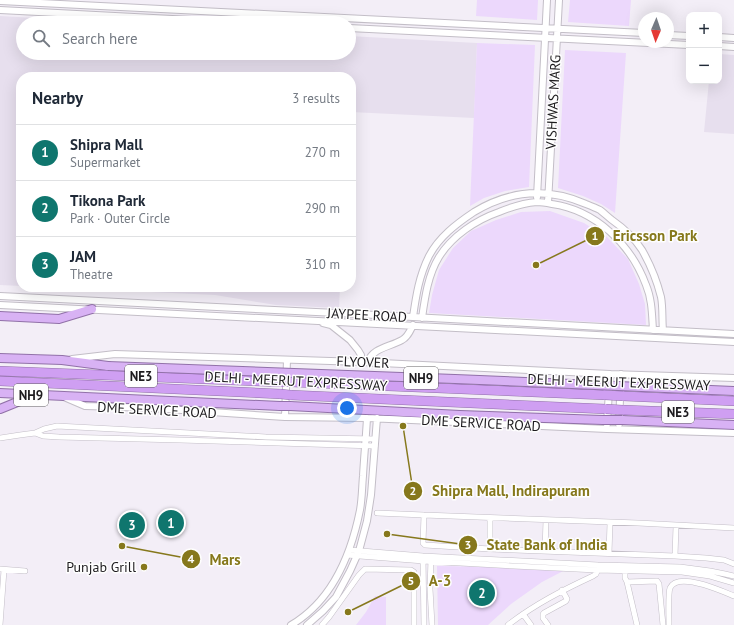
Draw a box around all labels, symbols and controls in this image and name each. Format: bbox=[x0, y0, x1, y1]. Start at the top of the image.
north arrow bbox=[638, 12, 674, 48]
map controls bbox=[686, 12, 722, 84]
button: + bbox=[686, 12, 722, 48]
search box bbox=[16, 16, 356, 60]
icon: search bbox=[30, 27, 52, 49]
text: Search here bbox=[62, 29, 138, 48]
button: − bbox=[686, 48, 722, 84]
street label: VISHWAS MARG bbox=[541, 54, 564, 151]
text: Nearby bbox=[32, 87, 83, 109]
text: 3 results bbox=[292, 90, 340, 107]
text: Shipra Mall bbox=[70, 135, 143, 154]
text: 1 bbox=[41, 144, 49, 161]
text: 270 m bbox=[305, 144, 340, 161]
text: Supermarket bbox=[70, 154, 140, 171]
text: Tikona Park bbox=[70, 191, 145, 210]
text: 2 bbox=[41, 200, 49, 217]
text: 290 m bbox=[305, 200, 340, 217]
text: Park · Outer Circle bbox=[70, 210, 170, 227]
callout: Ericsson Park bbox=[585, 222, 705, 249]
text: Ericsson Park bbox=[613, 226, 698, 245]
text: 1 bbox=[592, 228, 598, 243]
text: JAM bbox=[70, 247, 96, 266]
text: 3 bbox=[41, 256, 49, 273]
text: 310 m bbox=[305, 256, 340, 273]
text: Theatre bbox=[70, 266, 113, 283]
street label: JAYPEE ROAD bbox=[326, 304, 407, 326]
street label: FLYOVER bbox=[336, 352, 390, 372]
road number: NE3 bbox=[125, 365, 157, 387]
street label: DELHI - MEERUT EXPRESSWAY bbox=[204, 367, 388, 395]
road number: NH9 bbox=[404, 367, 438, 389]
street label: DELHI - MEERUT EXPRESSWAY bbox=[527, 370, 711, 394]
road number: NH9 bbox=[14, 384, 48, 406]
street label: DME SERVICE ROAD bbox=[97, 398, 217, 422]
your location bbox=[337, 398, 357, 418]
road number: NE3 bbox=[662, 401, 694, 423]
street label: DME SERVICE ROAD bbox=[421, 411, 541, 435]
callout: Shipra Mall, Indirapuram bbox=[403, 477, 598, 504]
text: Shipra Mall, Indirapuram bbox=[432, 481, 590, 500]
text: 2 bbox=[410, 483, 416, 498]
pin: 1 bbox=[158, 508, 184, 538]
pin: 3 bbox=[119, 510, 145, 540]
callout: State Bank of India bbox=[458, 532, 615, 559]
text: State Bank of India bbox=[487, 535, 607, 554]
text: 3 bbox=[465, 537, 471, 552]
callout: Mars bbox=[181, 546, 248, 573]
text: Mars bbox=[209, 550, 241, 569]
text: 4 bbox=[188, 551, 195, 566]
place label: Punjab Grill bbox=[66, 558, 136, 576]
marker: Punjab Grill bbox=[139, 562, 149, 572]
callout: A-3 bbox=[401, 568, 460, 595]
text: A-3 bbox=[429, 571, 451, 590]
text: 5 bbox=[408, 573, 414, 588]
pin: 2 bbox=[469, 578, 495, 608]

